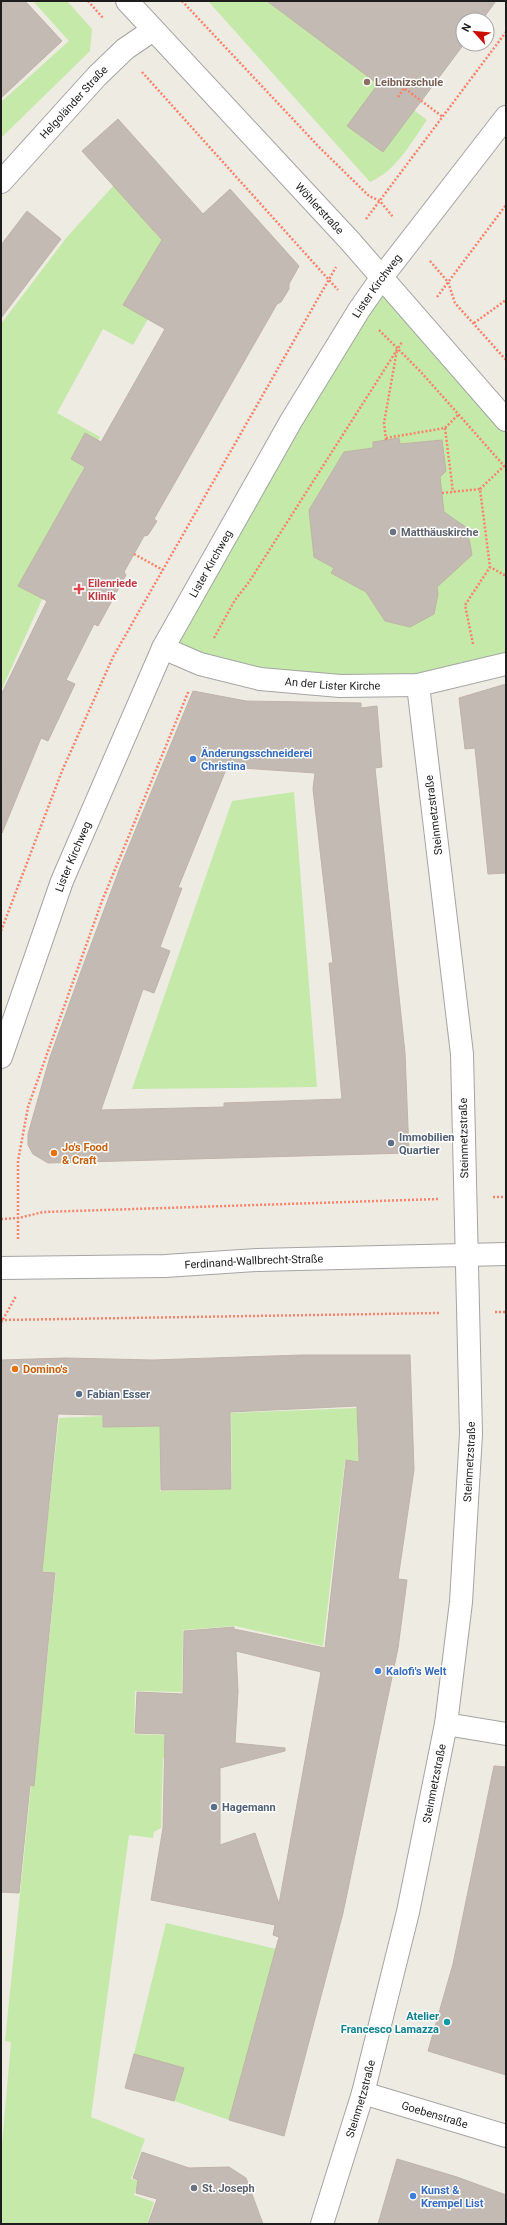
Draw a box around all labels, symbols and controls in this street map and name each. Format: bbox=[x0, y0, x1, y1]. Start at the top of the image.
north arrow bbox=[455, 12, 495, 52]
text: N bbox=[459, 21, 474, 34]
street label: Helgoländer Straße bbox=[37, 63, 110, 141]
place label: Leibnizschule bbox=[375, 76, 443, 89]
marker: Leibnizschule bbox=[362, 77, 372, 87]
street label: Wöhlerstraße bbox=[293, 180, 347, 237]
street label: Lister Kirchweg bbox=[349, 251, 404, 320]
place label: Matthäuskirche bbox=[401, 526, 478, 539]
marker: Matthäuskirche bbox=[388, 527, 398, 537]
street label: Lister Kirchweg bbox=[186, 528, 235, 600]
place label: Eilenriede Klinik bbox=[88, 577, 137, 603]
marker: Eilenriede Klinik bbox=[73, 583, 85, 595]
street label: An der Lister Kirche bbox=[284, 675, 381, 693]
place label: Änderungsschneiderei Christina bbox=[201, 746, 312, 773]
marker: Änderungsschneiderei Christina bbox=[188, 754, 198, 764]
street label: Steinmetzstraße bbox=[423, 774, 445, 856]
street label: Lister Kirchweg bbox=[52, 819, 94, 894]
street label: Steinmetzstraße bbox=[457, 1098, 471, 1178]
place label: Immobilien Quartier bbox=[399, 1131, 455, 1157]
marker: Immobilien Quartier bbox=[386, 1138, 396, 1148]
place label: Jo's Food & Craft bbox=[62, 1141, 108, 1167]
marker: Jo's Food & Craft bbox=[49, 1148, 59, 1158]
street label: Ferdinand-Wallbrecht-Straße bbox=[184, 1252, 324, 1271]
place label: Domino's bbox=[23, 1363, 68, 1376]
marker: Domino's bbox=[10, 1364, 20, 1374]
place label: Fabian Esser bbox=[87, 1388, 150, 1401]
marker: Fabian Esser bbox=[74, 1389, 84, 1399]
street label: Steinmetzstraße bbox=[460, 1421, 477, 1502]
place label: Kalofi's Welt bbox=[386, 1665, 447, 1678]
marker: Kalofi's Welt bbox=[373, 1666, 383, 1676]
street label: Steinmetzstraße bbox=[420, 1742, 448, 1824]
place label: Hagemann bbox=[222, 1801, 276, 1814]
marker: Hagemann bbox=[209, 1802, 219, 1812]
place label: Atelier Francesco Lamazza bbox=[341, 2010, 439, 2036]
marker: Atelier Francesco Lamazza bbox=[442, 2017, 452, 2027]
street label: Steinmetzstraße bbox=[343, 2058, 378, 2139]
street label: Goebenstraße bbox=[400, 2098, 470, 2131]
place label: St. Joseph bbox=[202, 2182, 255, 2195]
marker: St. Joseph bbox=[189, 2183, 199, 2193]
place label: Kunst & Krempel List bbox=[421, 2184, 484, 2210]
marker: Kunst & Krempel List bbox=[408, 2191, 418, 2201]

